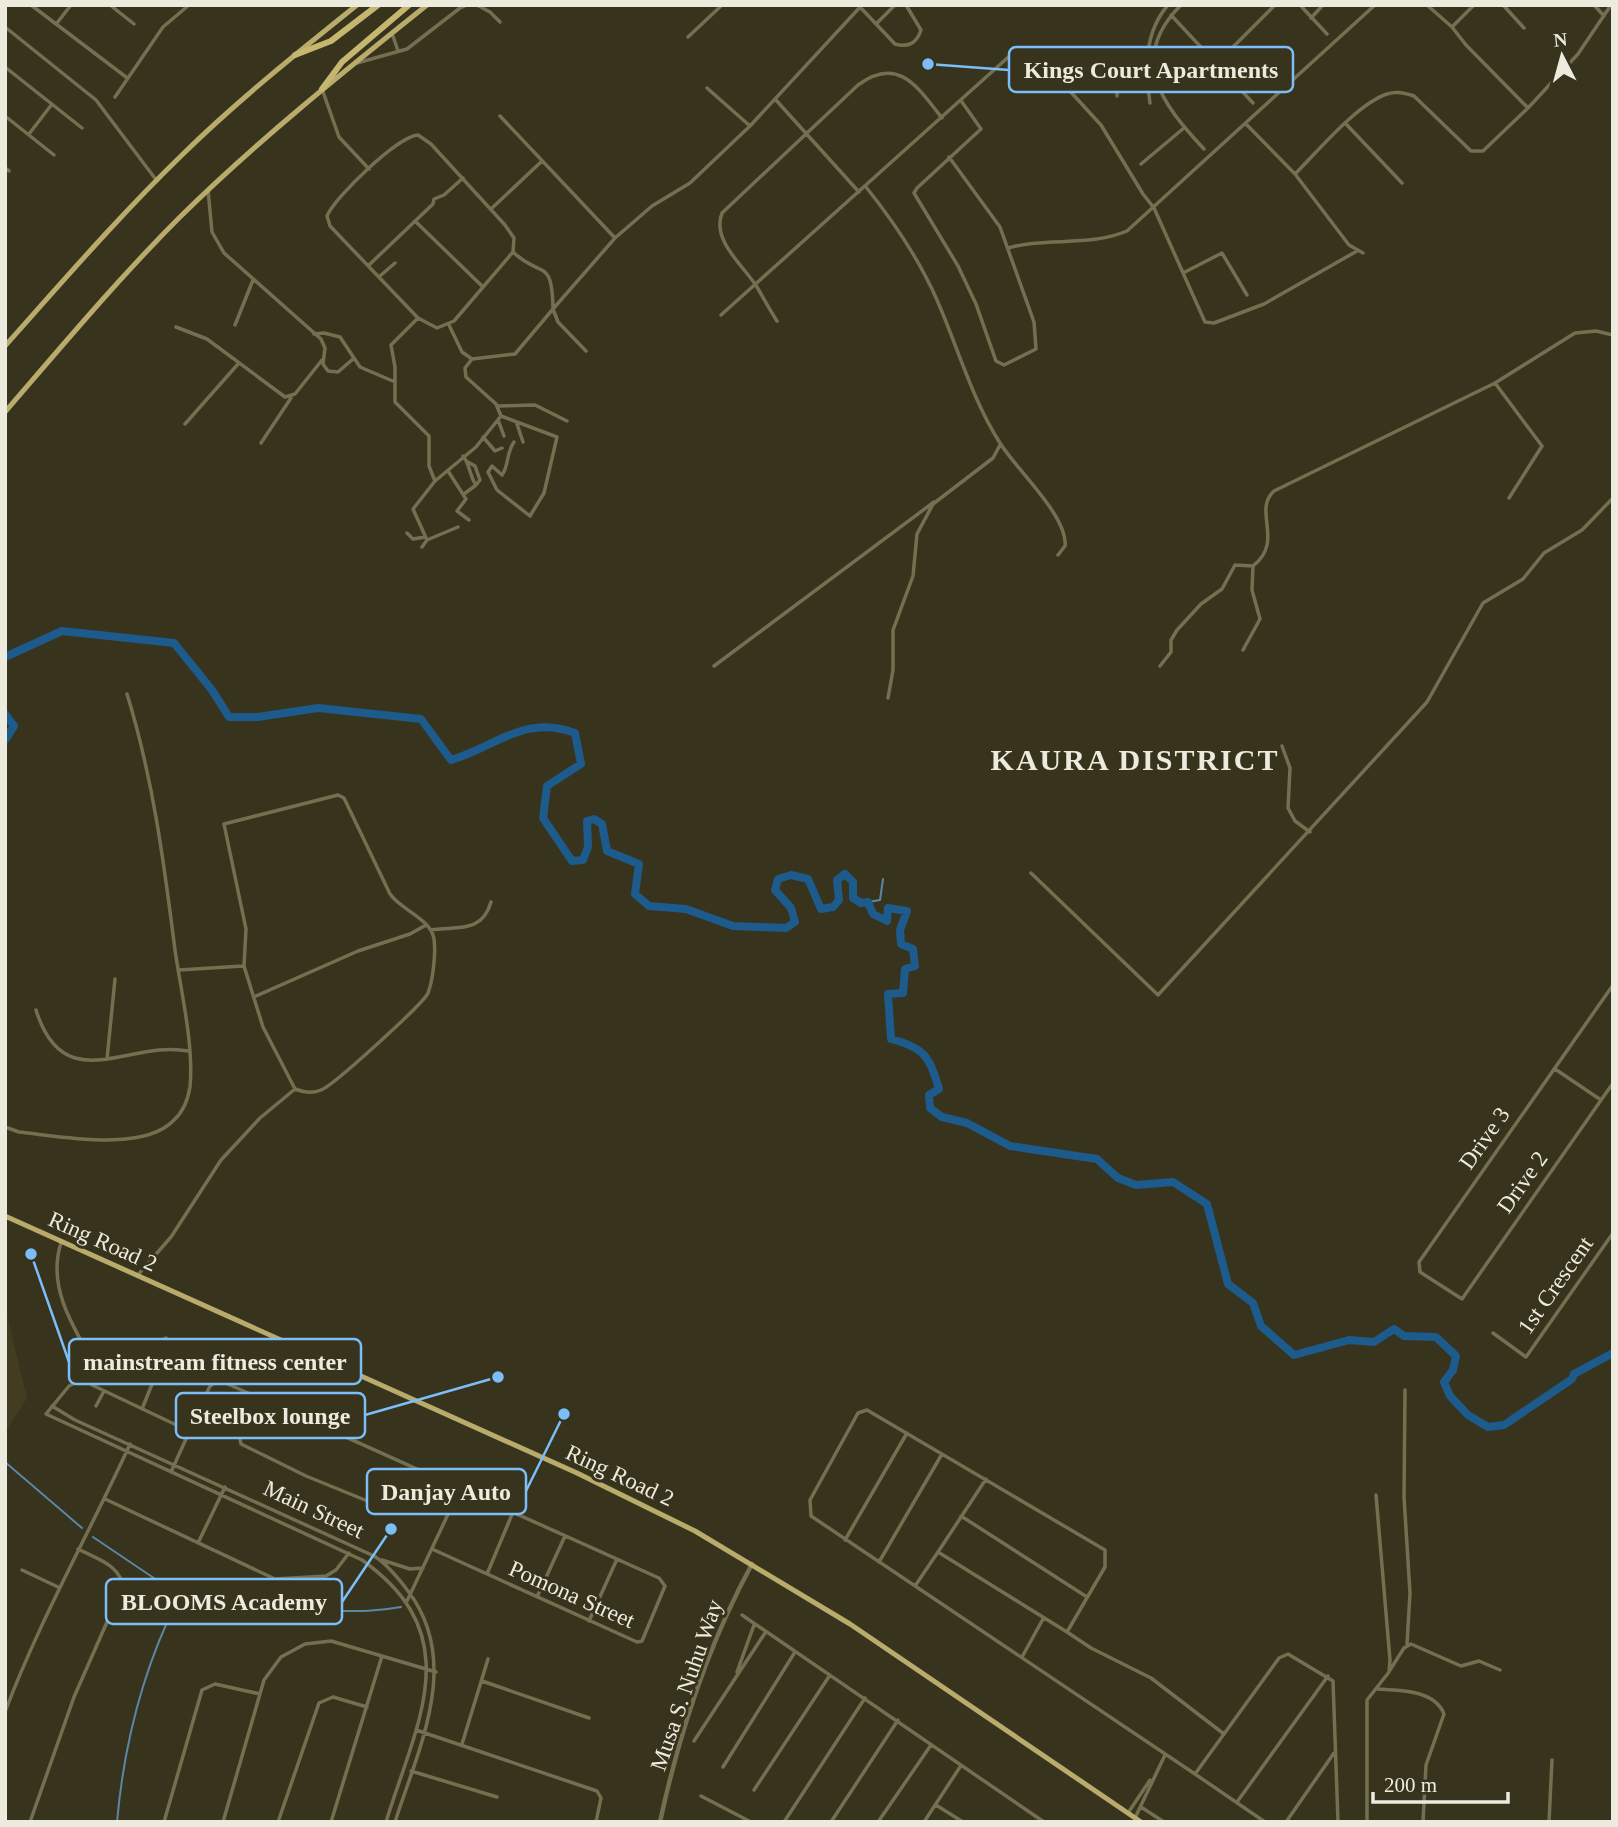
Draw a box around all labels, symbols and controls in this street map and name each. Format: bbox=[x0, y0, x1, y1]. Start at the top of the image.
north arrow bbox=[1527, 21, 1597, 91]
text: N bbox=[1552, 28, 1568, 51]
callout: Kings Court Apartments bbox=[1009, 47, 1293, 92]
text: Kings Court Apartments bbox=[1024, 57, 1278, 83]
district label: KAURA DISTRICT bbox=[991, 743, 1279, 776]
street label: Drive 3 bbox=[1454, 1103, 1515, 1174]
street label: Drive 2 bbox=[1492, 1147, 1553, 1218]
street label: Ring Road 2 bbox=[45, 1206, 161, 1277]
street label: 1st Crescent bbox=[1513, 1231, 1598, 1339]
callout: mainstream fitness center bbox=[69, 1339, 361, 1384]
text: mainstream fitness center bbox=[83, 1349, 347, 1375]
callout: Steelbox lounge bbox=[176, 1393, 365, 1438]
text: Steelbox lounge bbox=[190, 1403, 351, 1429]
street label: Ring Road 2 bbox=[562, 1440, 678, 1511]
callout: Danjay Auto bbox=[367, 1469, 526, 1514]
street label: Main Street bbox=[260, 1475, 369, 1544]
text: Danjay Auto bbox=[381, 1479, 511, 1505]
street label: Pomona Street bbox=[505, 1556, 639, 1634]
callout: BLOOMS Academy bbox=[106, 1579, 342, 1624]
text: BLOOMS Academy bbox=[121, 1589, 327, 1615]
street label: Musa S. Nuhu Way bbox=[645, 1596, 728, 1774]
scale bar bbox=[1373, 1760, 1508, 1804]
text: 200 m bbox=[1384, 1773, 1437, 1797]

